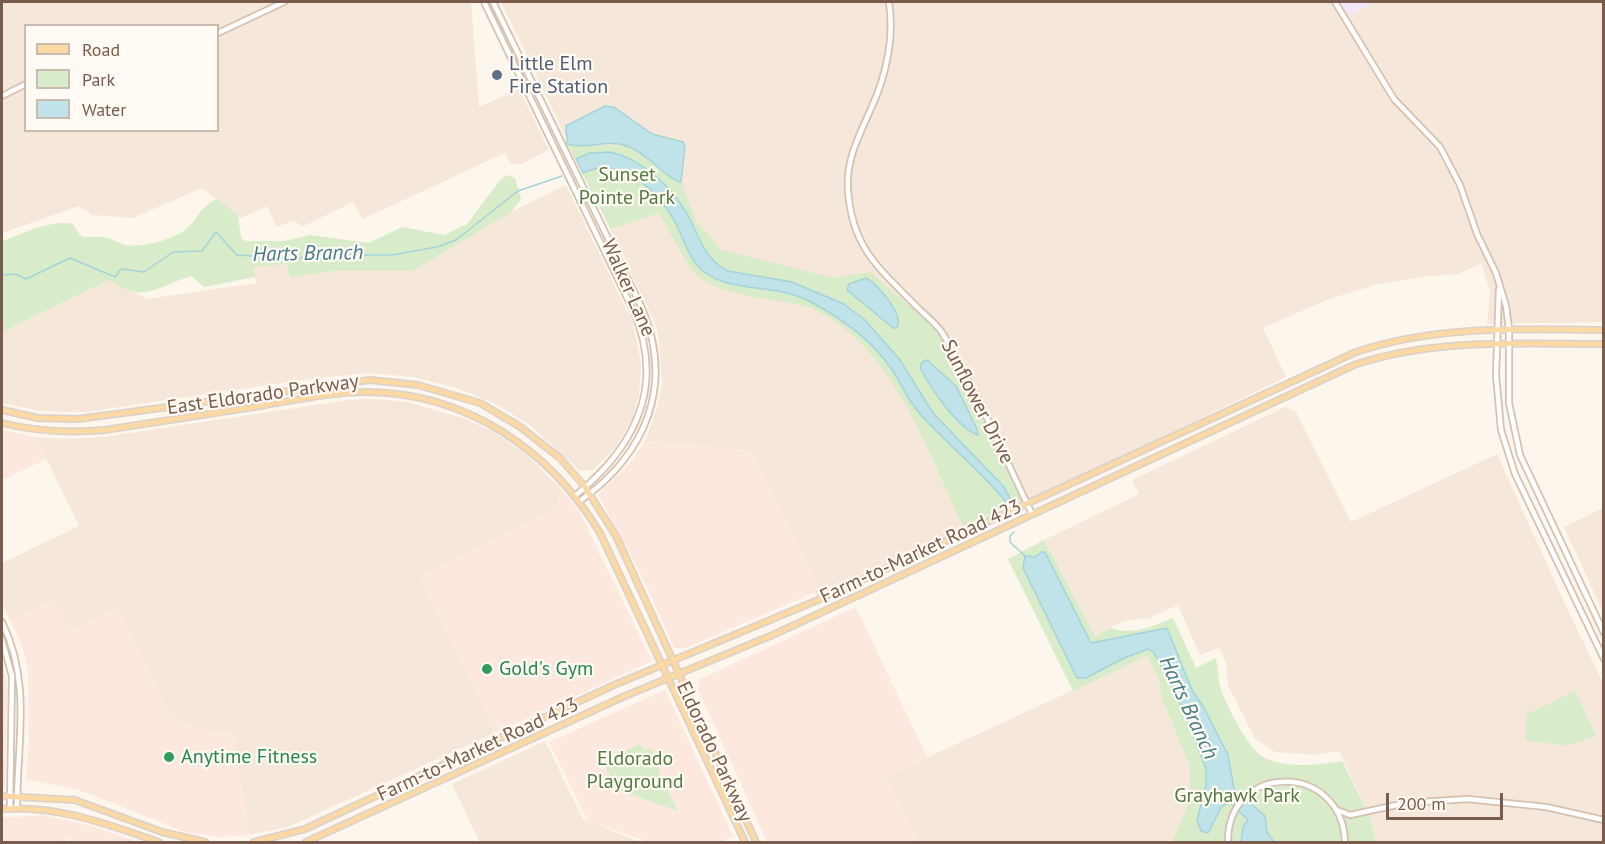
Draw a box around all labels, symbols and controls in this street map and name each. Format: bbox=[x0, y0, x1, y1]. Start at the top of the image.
legend bbox=[24, 24, 219, 132]
text: Road bbox=[82, 38, 120, 61]
place label: Little Elm Fire Station bbox=[509, 52, 608, 99]
text: Park bbox=[82, 68, 115, 91]
marker: Little Elm Fire Station bbox=[490, 68, 504, 82]
text: Water bbox=[82, 98, 126, 121]
park label: Sunset Pointe Park bbox=[579, 163, 675, 210]
street label: Walker Lane bbox=[596, 236, 660, 340]
water label: Harts Branch bbox=[252, 240, 364, 268]
street label: Sunflower Drive bbox=[935, 336, 1019, 468]
street label: East Eldorado Parkway bbox=[166, 370, 360, 420]
street label: Farm-to-Market Road 423 bbox=[816, 495, 1026, 609]
water label: Harts Branch bbox=[1153, 653, 1223, 763]
place label: Gold's Gym bbox=[499, 657, 593, 681]
marker: Gold's Gym bbox=[480, 662, 494, 676]
street label: Eldorado Parkway bbox=[671, 678, 757, 826]
street label: Farm-to-Market Road 423 bbox=[373, 693, 583, 807]
place label: Anytime Fitness bbox=[181, 745, 317, 769]
park label: Eldorado Playground bbox=[587, 747, 683, 794]
marker: Anytime Fitness bbox=[162, 750, 176, 764]
scale bar bbox=[1389, 781, 1506, 819]
park label: Grayhawk Park bbox=[1174, 784, 1300, 808]
text: 200 m bbox=[1397, 792, 1446, 815]

